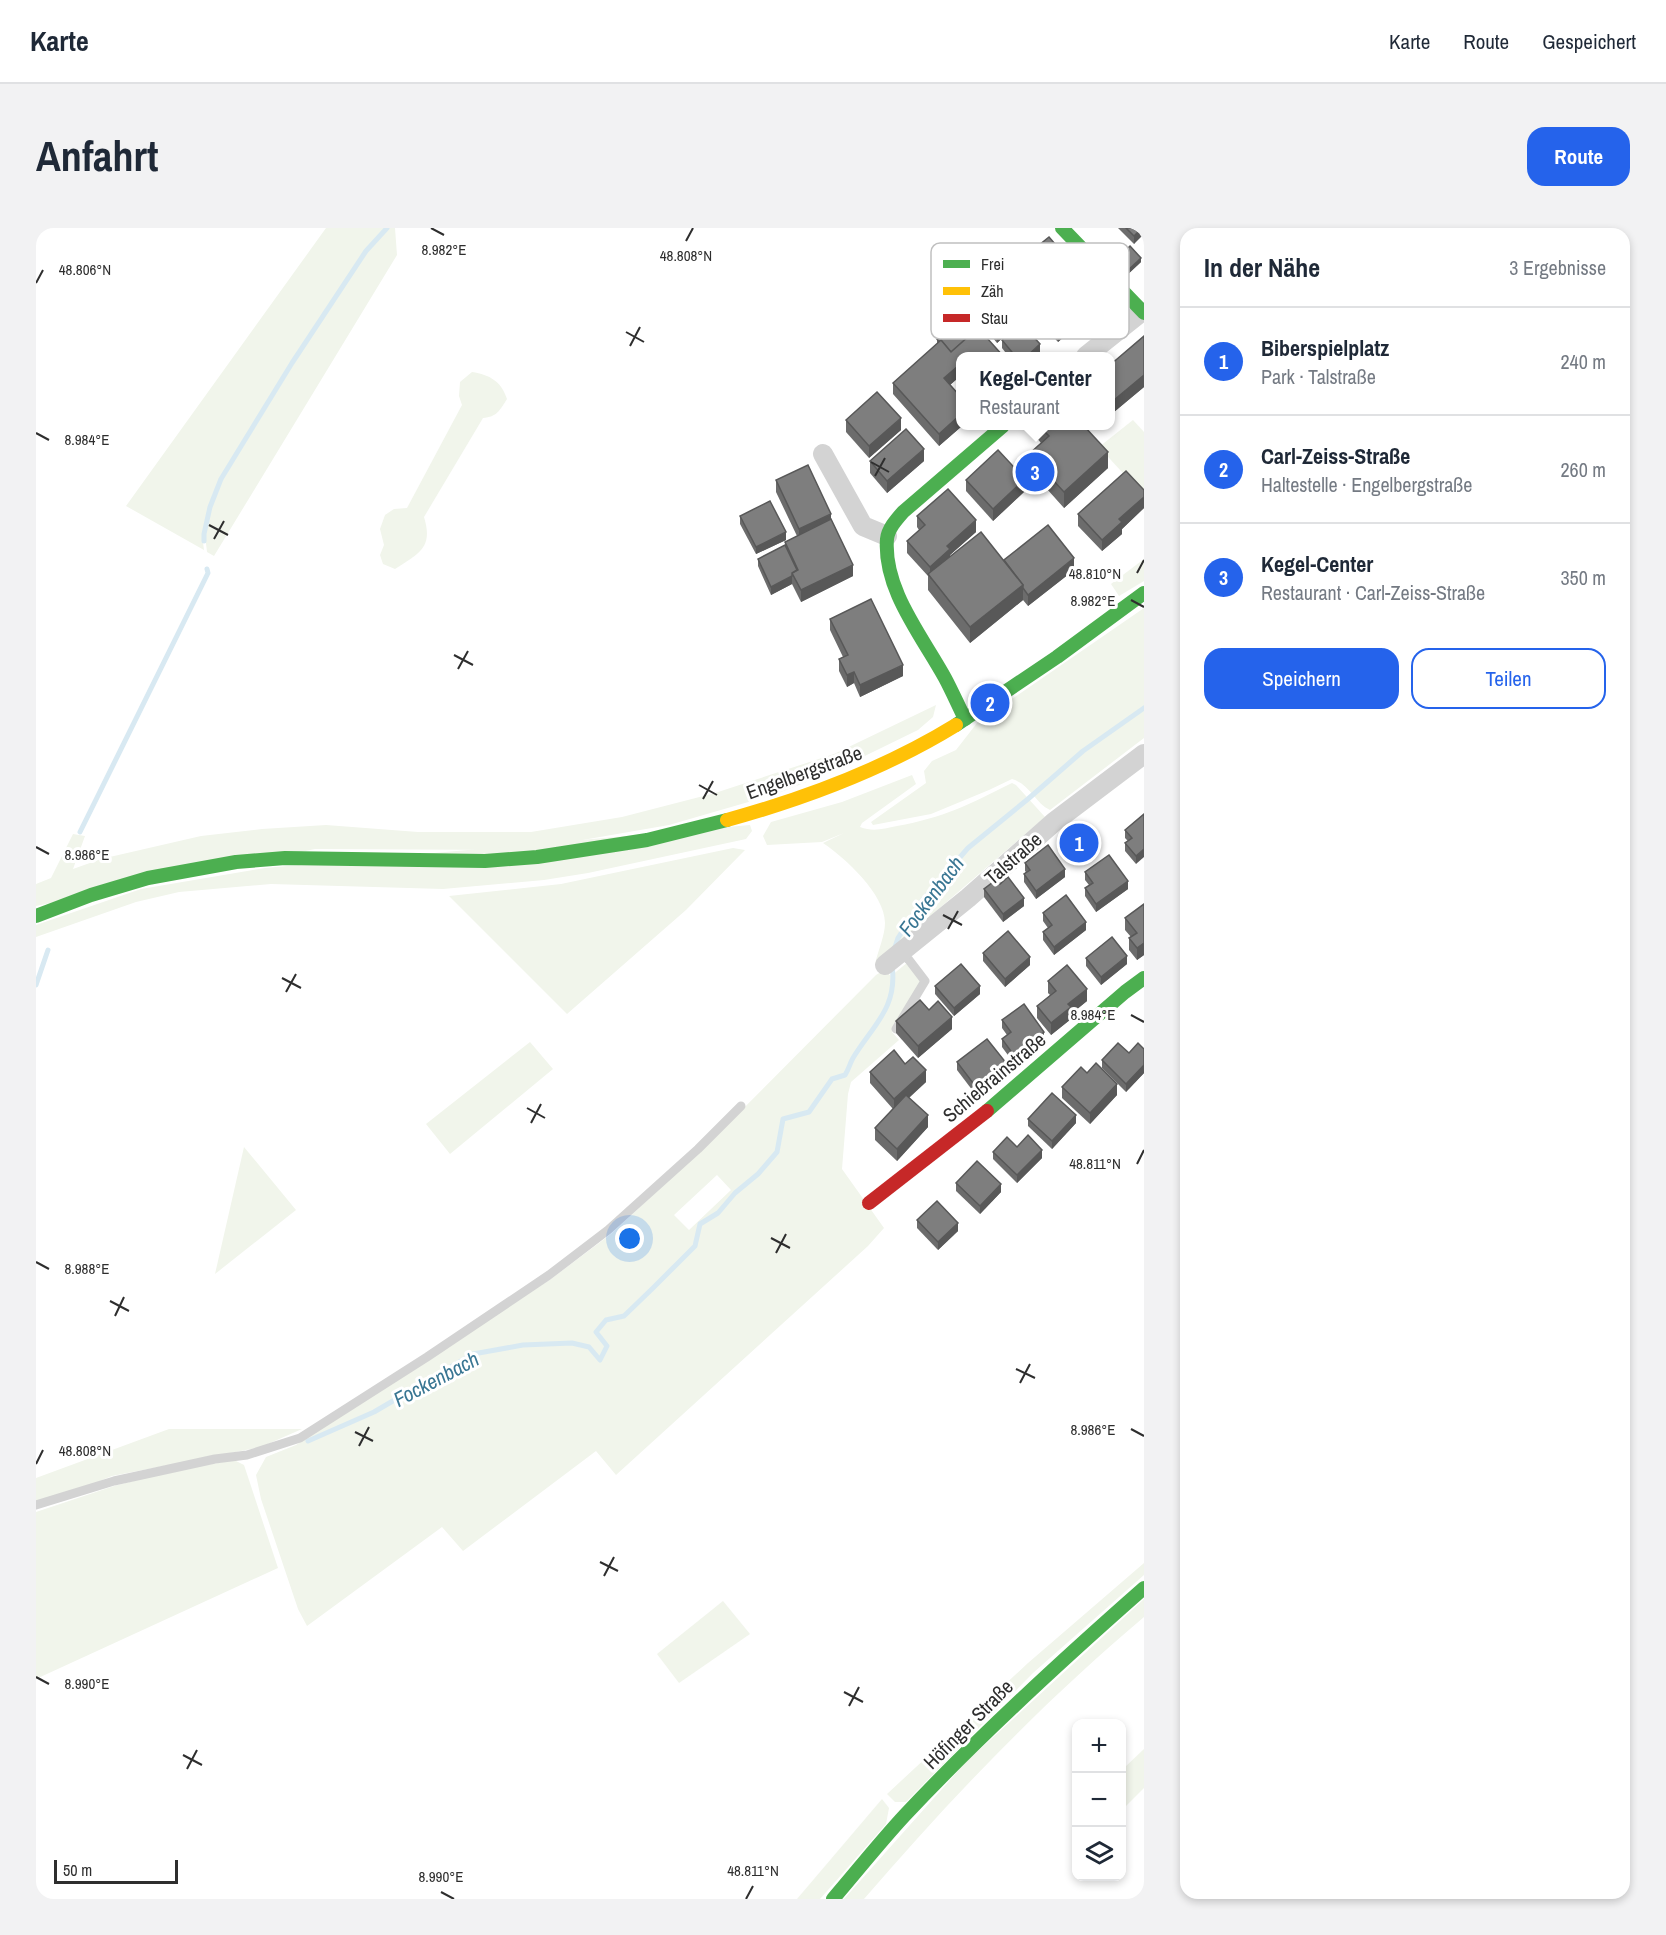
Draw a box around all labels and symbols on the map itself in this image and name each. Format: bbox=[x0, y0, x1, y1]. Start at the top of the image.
text: 8.982°E bbox=[422, 239, 467, 260]
legend bbox=[931, 243, 1129, 339]
text: 48.808°N bbox=[660, 245, 712, 266]
text: Frei bbox=[981, 253, 1004, 275]
text: 48.806°N bbox=[59, 259, 111, 280]
text: Zäh bbox=[981, 280, 1004, 302]
text: Stau bbox=[981, 307, 1008, 329]
text: 8.984°E bbox=[65, 429, 110, 450]
pin: 3 bbox=[1016, 450, 1054, 494]
text: 48.810°N bbox=[1069, 563, 1121, 584]
text: 8.982°E bbox=[1071, 590, 1116, 611]
pin: 2 bbox=[970, 680, 1010, 726]
street label: Engelbergstraße bbox=[742, 739, 866, 805]
pin: 1 bbox=[1060, 820, 1098, 866]
street label: Talstraße bbox=[979, 826, 1047, 890]
text: 8.986°E bbox=[65, 844, 110, 865]
water label: Fockenbach bbox=[891, 850, 971, 942]
text: 8.984°E bbox=[1071, 1004, 1116, 1025]
street label: Schießrainstraße bbox=[937, 1026, 1051, 1128]
text: 48.811°N bbox=[1069, 1153, 1121, 1174]
your location bbox=[615, 1224, 644, 1253]
text: 8.988°E bbox=[65, 1258, 110, 1279]
water label: Fockenbach bbox=[388, 1344, 484, 1414]
text: 8.986°E bbox=[1071, 1419, 1116, 1440]
text: 48.808°N bbox=[59, 1440, 111, 1461]
text: 8.990°E bbox=[65, 1673, 110, 1694]
street label: Höfinger Straße bbox=[917, 1673, 1019, 1775]
scale bar bbox=[54, 1857, 178, 1884]
text: 48.811°N bbox=[727, 1860, 779, 1881]
text: 8.990°E bbox=[419, 1866, 464, 1887]

